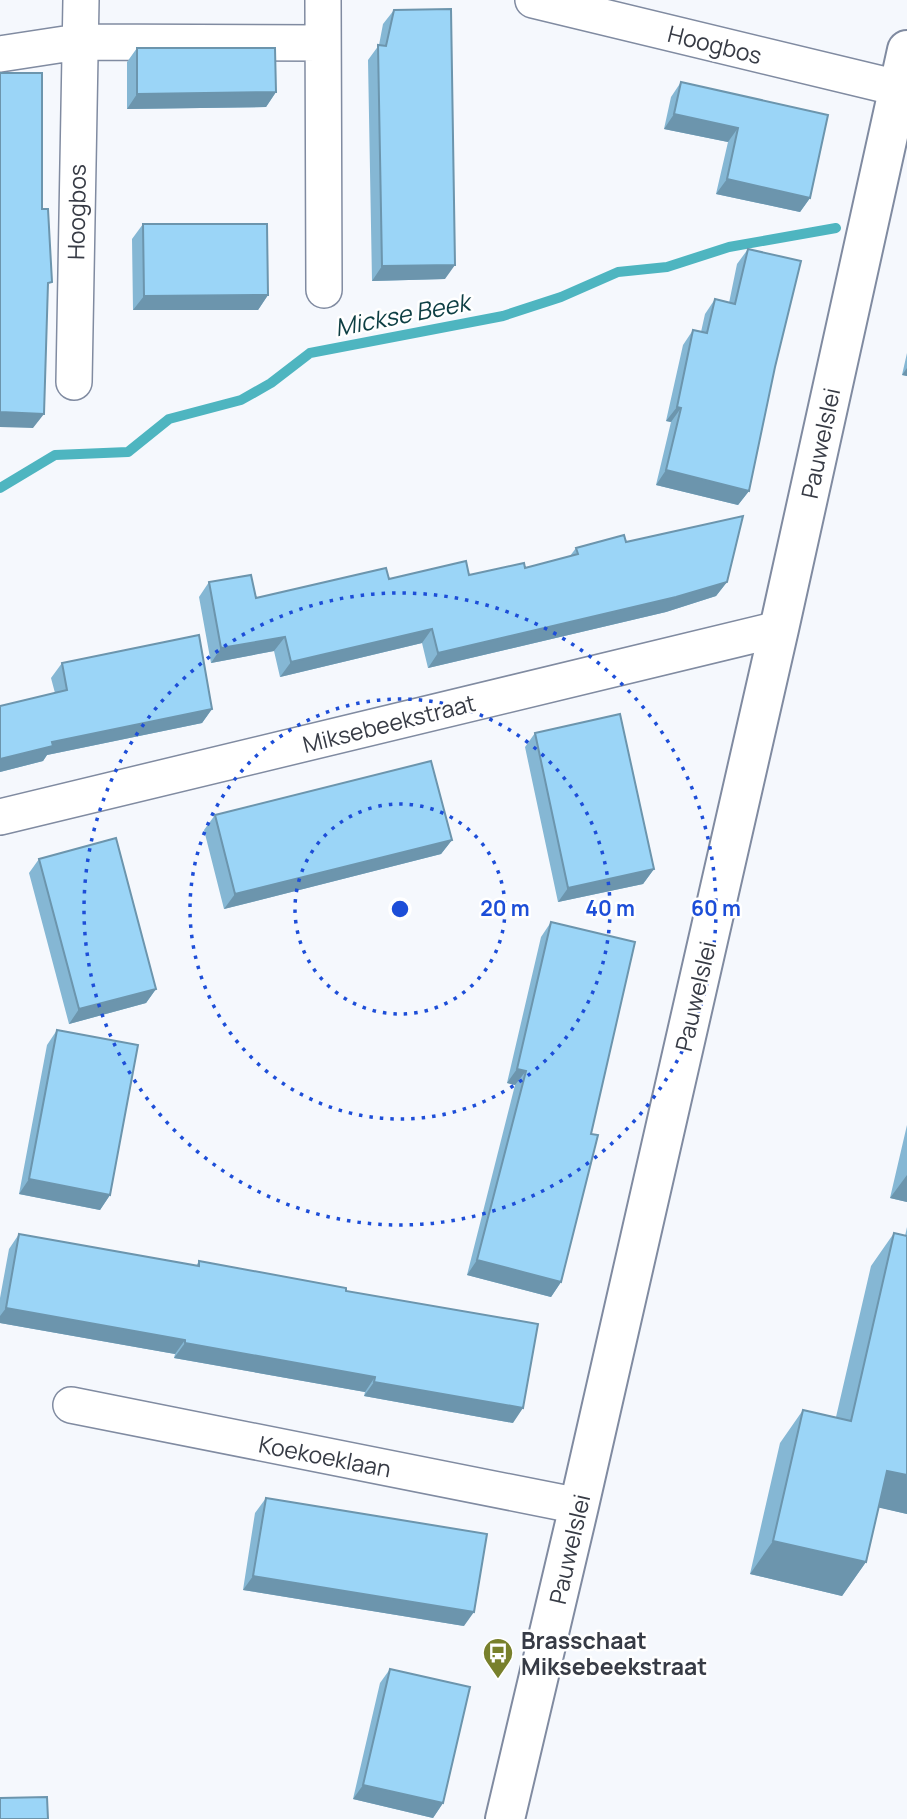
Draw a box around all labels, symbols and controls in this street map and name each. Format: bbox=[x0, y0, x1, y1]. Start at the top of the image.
street label: Hoogbos bbox=[665, 17, 765, 71]
street label: Hoogbos bbox=[59, 164, 93, 260]
water label: Mickse Beek bbox=[332, 284, 475, 343]
street label: Pauwelslei bbox=[793, 385, 847, 501]
street label: Miksebeekstraat bbox=[299, 686, 479, 760]
text: 20 m bbox=[480, 894, 530, 922]
text: 40 m bbox=[585, 894, 635, 922]
text: 60 m bbox=[691, 894, 741, 922]
centre of rings bbox=[388, 897, 412, 921]
street label: Pauwelslei bbox=[667, 938, 723, 1054]
street label: Koekoeklaan bbox=[256, 1428, 394, 1484]
street label: Pauwelslei bbox=[541, 1491, 597, 1607]
place label: Brasschaat Miksebeekstraat bbox=[521, 1624, 707, 1682]
bus stop icon: Brasschaat Miksebeekstraat bbox=[481, 1636, 515, 1680]

